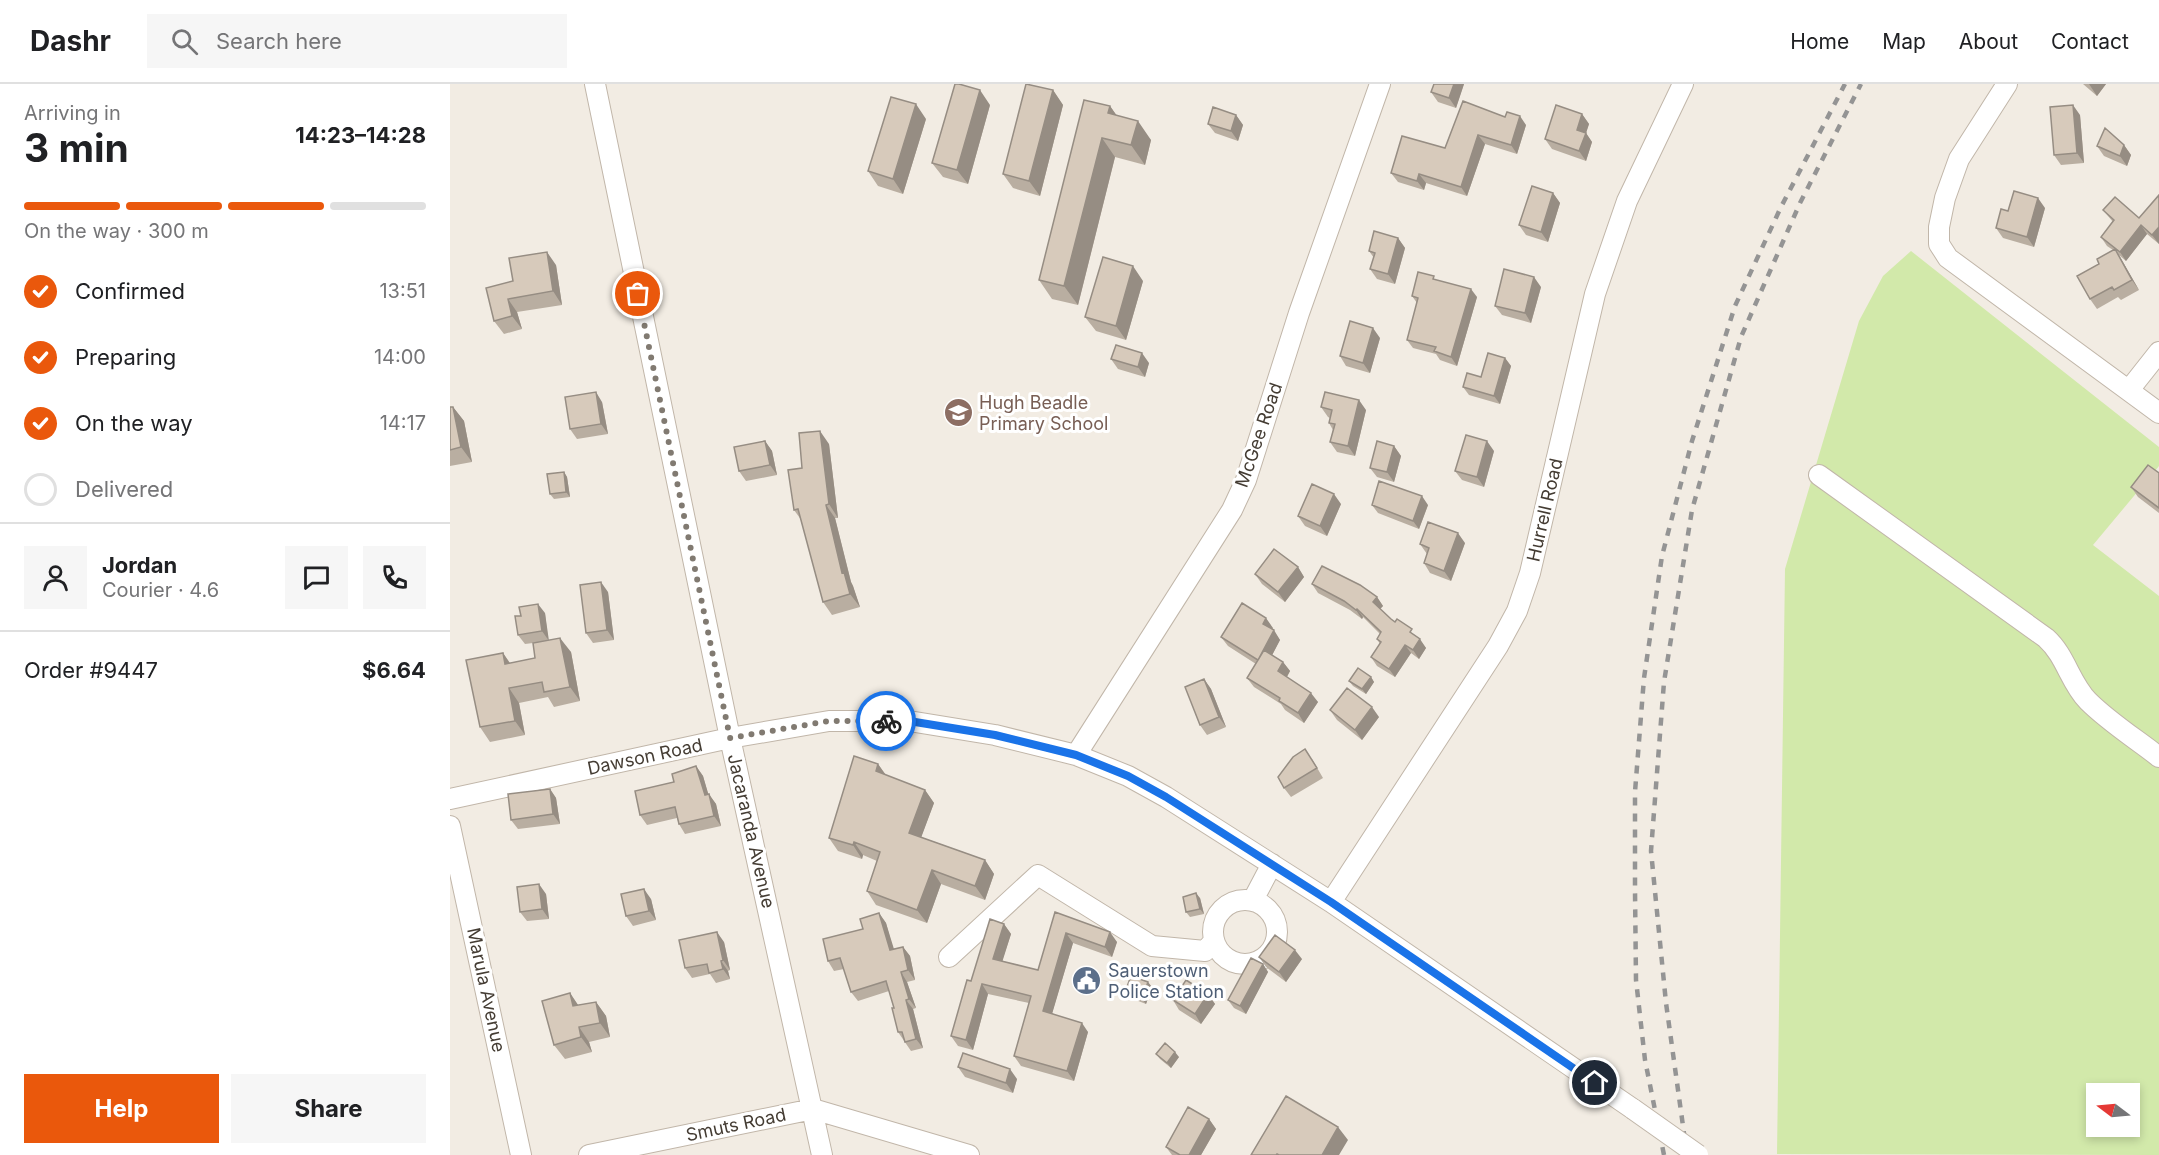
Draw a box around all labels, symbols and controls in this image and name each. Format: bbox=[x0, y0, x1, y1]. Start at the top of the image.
search box bbox=[147, 14, 567, 68]
text: Dashr bbox=[30, 24, 111, 58]
icon: search bbox=[168, 25, 201, 58]
text: Search here bbox=[216, 28, 342, 54]
text: Home bbox=[1790, 29, 1849, 54]
text: Map bbox=[1882, 29, 1926, 54]
text: About bbox=[1959, 29, 2018, 54]
text: Contact bbox=[2051, 29, 2129, 54]
text: Arriving in bbox=[24, 101, 121, 125]
text: 14:23–14:28 bbox=[295, 122, 426, 148]
text: 3 min bbox=[24, 124, 129, 171]
text: On the way · 300 m bbox=[24, 219, 209, 243]
pin bbox=[612, 268, 663, 319]
icon: check bbox=[24, 275, 57, 308]
icon: bag bbox=[621, 277, 654, 310]
text: Confirmed bbox=[75, 278, 185, 304]
text: 13:51 bbox=[379, 279, 426, 303]
icon: check bbox=[24, 341, 57, 374]
text: Preparing bbox=[75, 344, 176, 370]
text: 14:00 bbox=[374, 345, 426, 369]
street label: McGee Road bbox=[1231, 380, 1286, 490]
place label: Hugh Beadle Primary School bbox=[979, 392, 1108, 434]
school or university icon: Hugh Beadle Primary School bbox=[942, 397, 974, 429]
icon: check bbox=[24, 407, 57, 440]
text: On the way bbox=[75, 410, 193, 436]
text: 14:17 bbox=[380, 411, 426, 435]
street label: Hurrell Road bbox=[1522, 456, 1567, 564]
text: Delivered bbox=[75, 476, 173, 502]
button: person bbox=[24, 546, 87, 609]
button: chat bbox=[285, 546, 348, 609]
button: phone bbox=[363, 546, 426, 609]
text: Jordan bbox=[102, 552, 177, 578]
text: Courier · 4.6 bbox=[102, 578, 219, 602]
text: Order #9447 bbox=[24, 657, 158, 683]
text: $6.64 bbox=[362, 657, 426, 683]
courier bbox=[856, 691, 916, 751]
icon: bike bbox=[870, 705, 903, 738]
street label: Dawson Road bbox=[585, 734, 704, 779]
street label: Jacaranda Avenue bbox=[723, 752, 779, 910]
street label: Marula Avenue bbox=[463, 926, 510, 1054]
place label: Sauerstown Police Station bbox=[1108, 960, 1224, 1002]
public building icon: Sauerstown Police Station bbox=[1071, 965, 1103, 997]
pin bbox=[1569, 1057, 1620, 1108]
icon: home bbox=[1578, 1066, 1611, 1099]
button: Help bbox=[24, 1074, 219, 1143]
button: Share bbox=[231, 1074, 426, 1143]
north arrow bbox=[2086, 1083, 2140, 1137]
map controls bbox=[2086, 1083, 2140, 1137]
street label: Smuts Road bbox=[684, 1104, 788, 1145]

